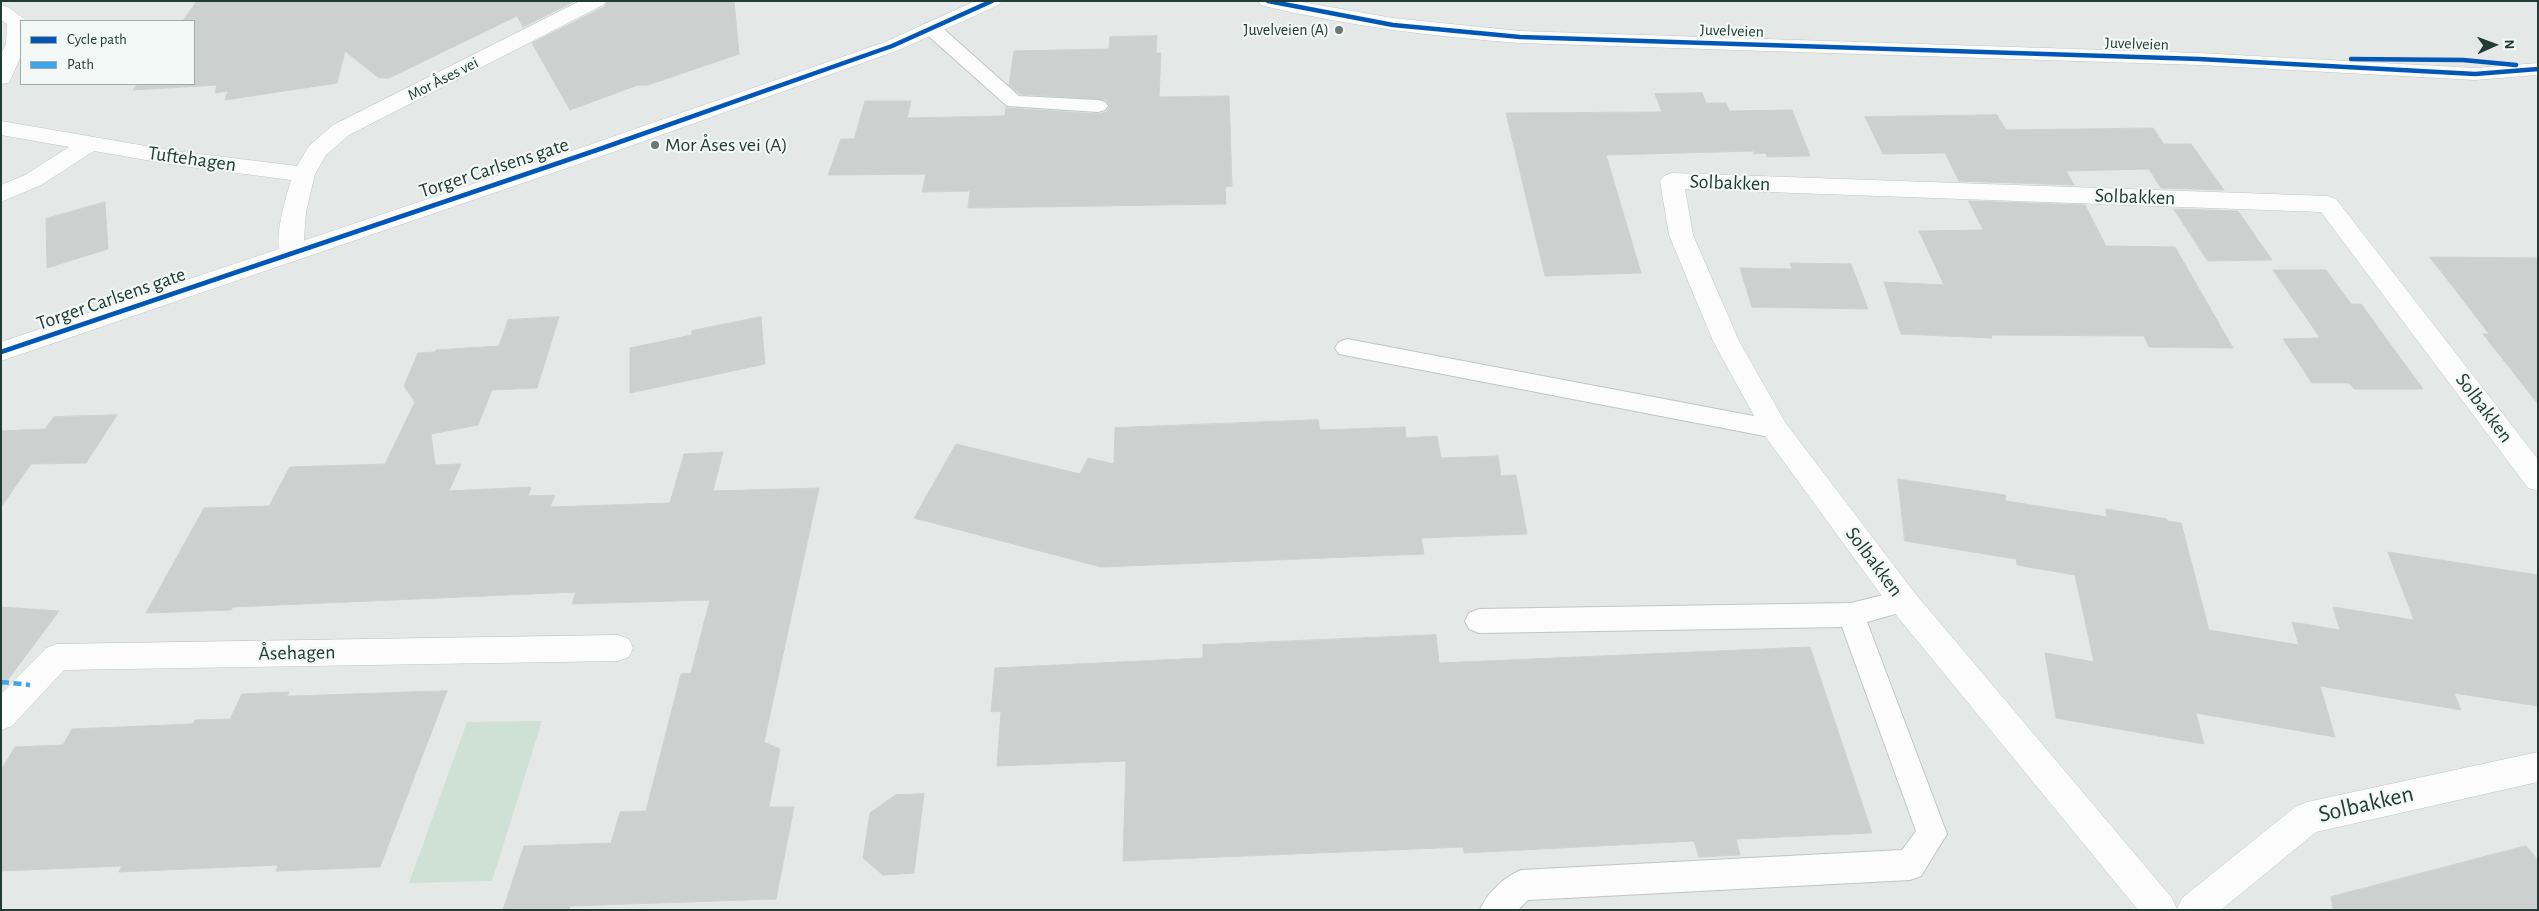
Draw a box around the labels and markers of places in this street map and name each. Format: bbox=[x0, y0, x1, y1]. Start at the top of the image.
place label: Juvelveien (A) bbox=[1244, 20, 1329, 40]
marker: Juvelveien (A) bbox=[1333, 24, 1345, 36]
place label: Mor Åses vei (A) bbox=[665, 133, 788, 157]
marker: Mor Åses vei (A) bbox=[649, 139, 661, 151]

